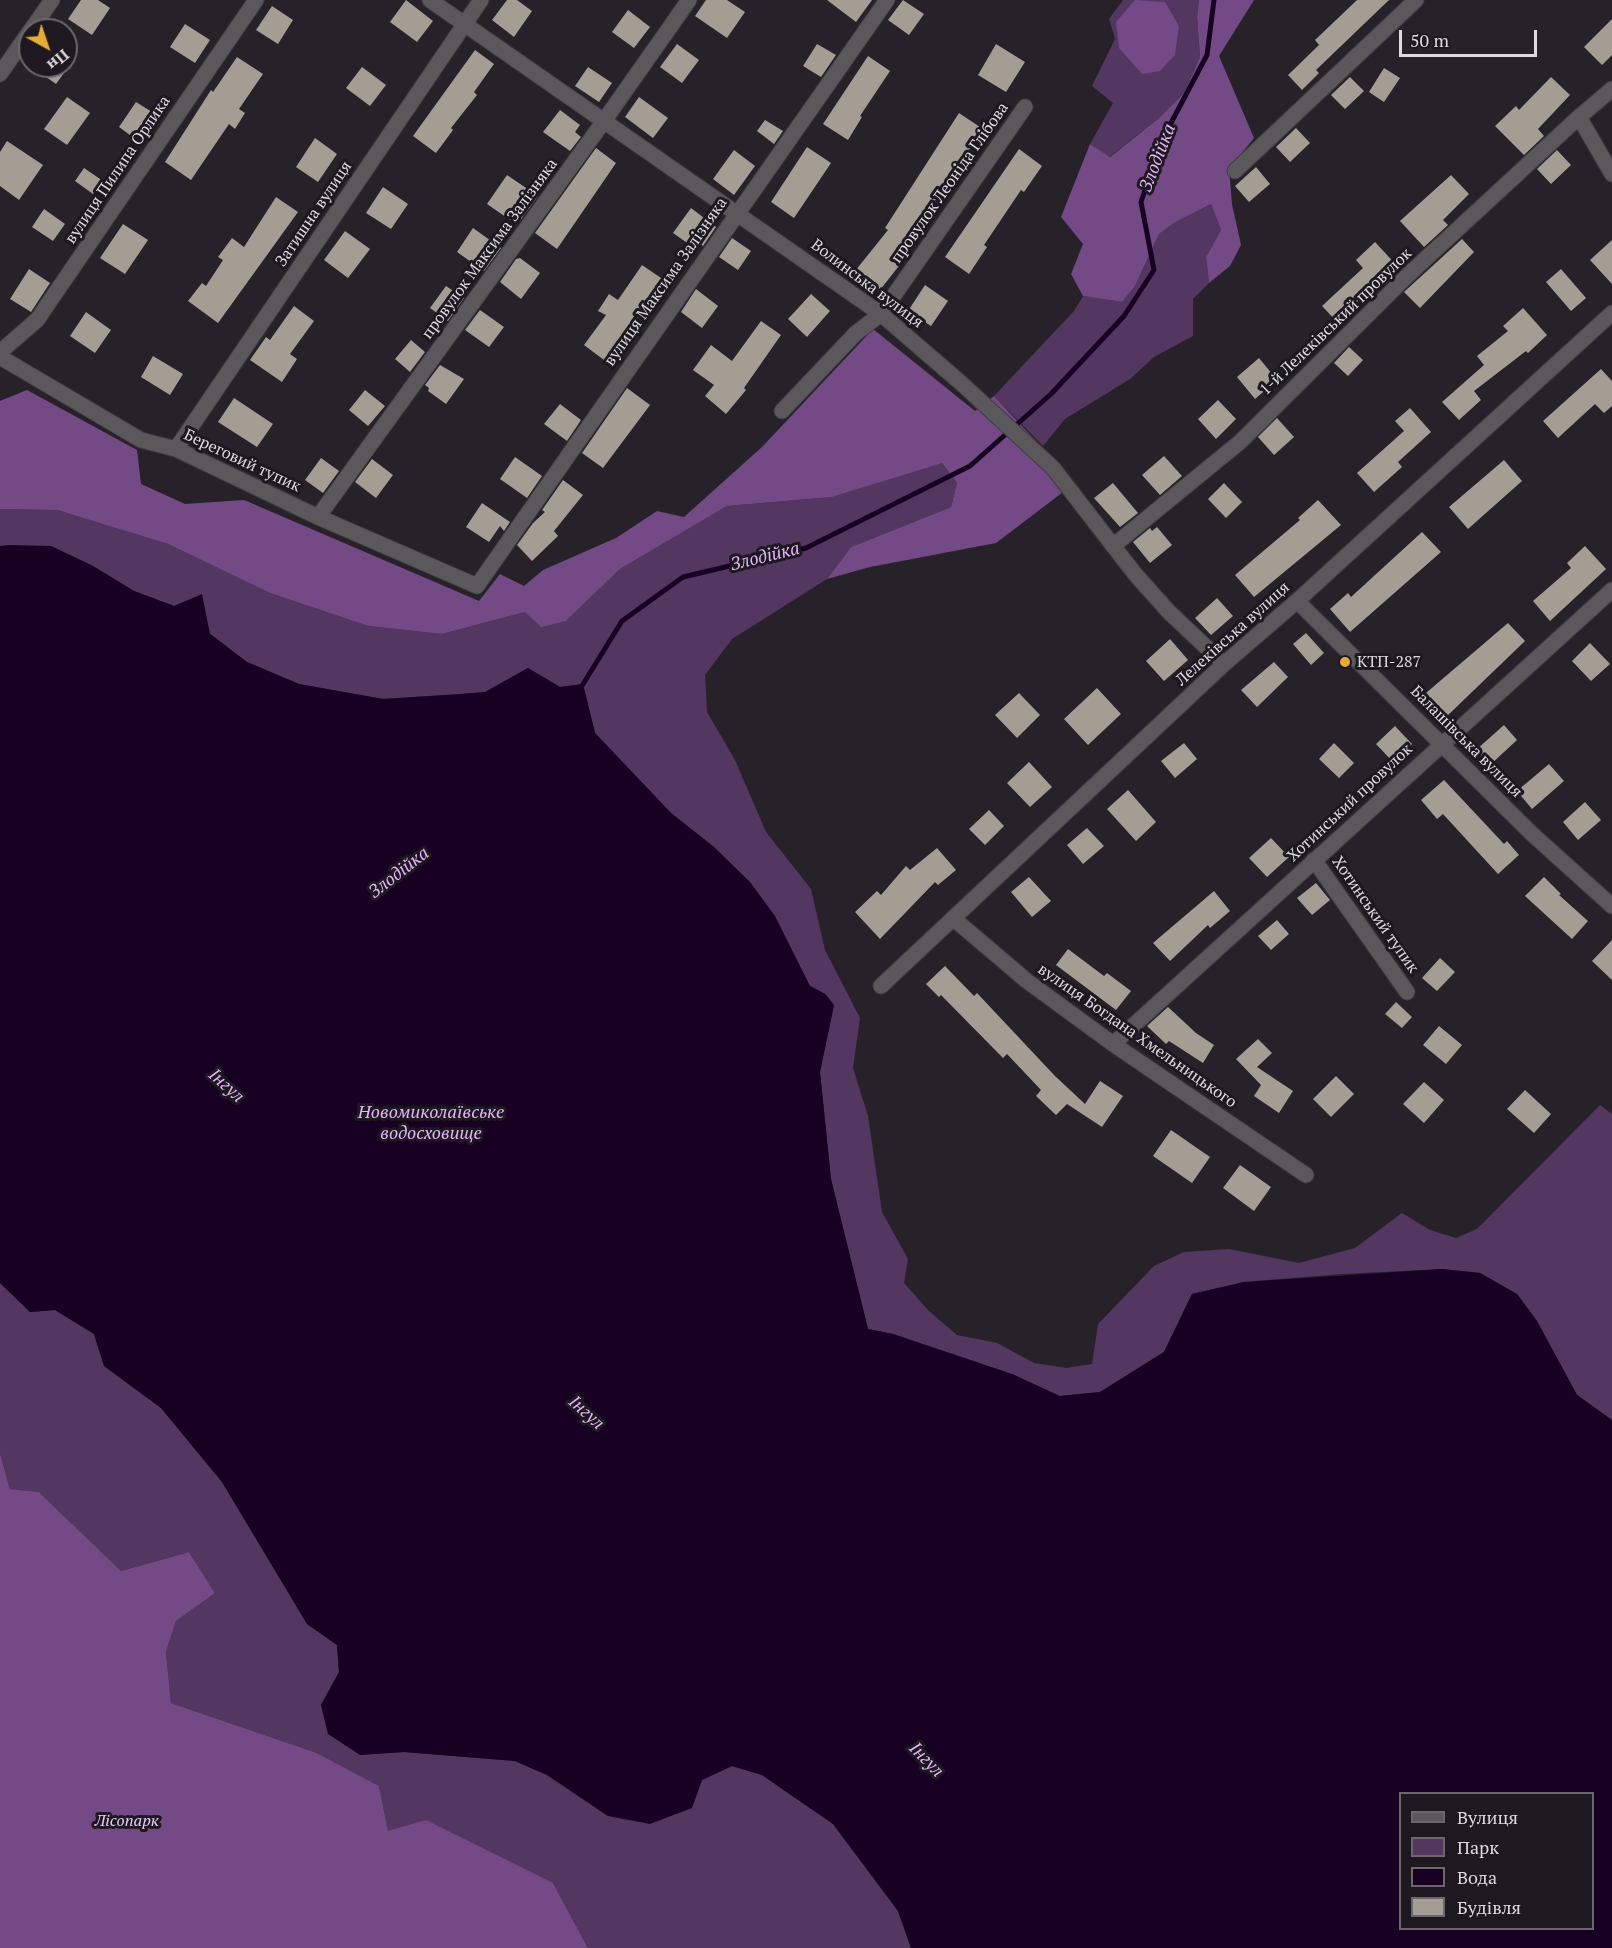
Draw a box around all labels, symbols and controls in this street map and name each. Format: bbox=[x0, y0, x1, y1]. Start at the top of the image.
north arrow bbox=[18, 18, 78, 78]
scale bar bbox=[1402, 18, 1540, 56]
text: 50 m bbox=[1410, 28, 1449, 52]
text: Пн bbox=[43, 45, 74, 76]
street label: вулиця Пилипа Орлика bbox=[61, 92, 175, 248]
street label: провулок Леоніда Глібова bbox=[887, 99, 1013, 267]
water label: Злодійка bbox=[1135, 121, 1181, 195]
street label: провулок Максима Залізняка bbox=[418, 155, 562, 343]
street label: Затишна вулиця bbox=[272, 158, 356, 270]
street label: вулиця Максима Залізняка bbox=[600, 194, 732, 370]
street label: Волинська вулиця bbox=[807, 235, 927, 333]
street label: 1-й Лелеківський провулок bbox=[1256, 244, 1416, 400]
street label: Береговий тупик bbox=[181, 426, 303, 496]
water label: Злодійка bbox=[728, 538, 802, 576]
street label: Лелеківська вулиця bbox=[1172, 578, 1294, 690]
place label: КТП-287 bbox=[1357, 652, 1421, 672]
marker: КТП-287 bbox=[1338, 655, 1352, 669]
street label: Балашівська вулиця bbox=[1406, 682, 1526, 802]
street label: Хотинський провулок bbox=[1283, 740, 1417, 866]
water label: Злодійка bbox=[364, 843, 434, 903]
street label: Хотинський тупик bbox=[1327, 853, 1423, 977]
street label: вулиця Богдана Хмельницького bbox=[1034, 960, 1240, 1112]
water label: Інгул bbox=[204, 1064, 248, 1108]
water label: Новомиколаївське водосховище bbox=[358, 1102, 504, 1144]
water label: Інгул bbox=[564, 1391, 608, 1435]
water label: Інгул bbox=[904, 1738, 948, 1782]
legend bbox=[1399, 1792, 1594, 1930]
text: Вулиця bbox=[1457, 1805, 1518, 1829]
park label: Лісопарк bbox=[95, 1811, 159, 1831]
text: Парк bbox=[1457, 1835, 1499, 1859]
text: Вода bbox=[1457, 1865, 1497, 1889]
text: Будівля bbox=[1457, 1895, 1521, 1919]

